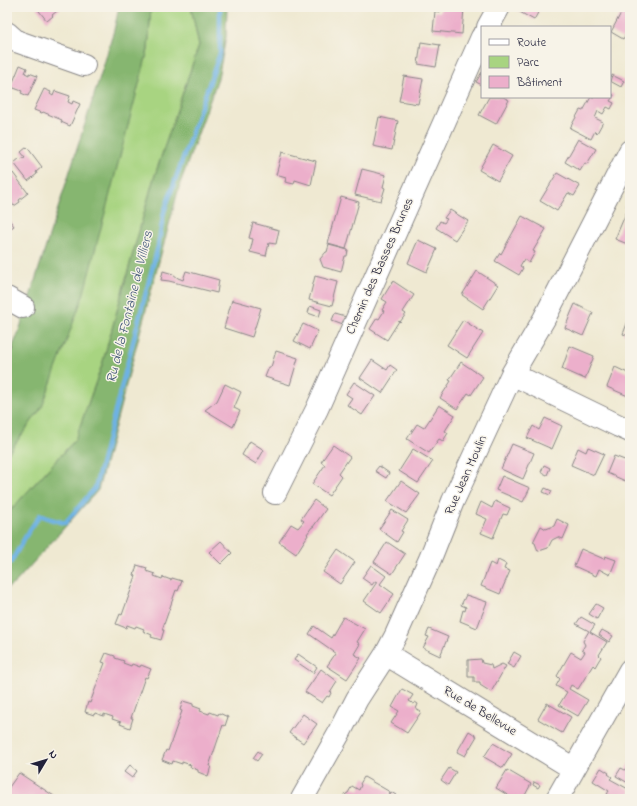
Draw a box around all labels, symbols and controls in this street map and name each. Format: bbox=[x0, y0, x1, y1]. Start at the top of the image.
legend bbox=[481, 26, 611, 98]
text: Route bbox=[517, 34, 547, 52]
text: Parc bbox=[517, 54, 539, 72]
text: Bâtiment bbox=[516, 74, 562, 92]
street label: Chemin des Basses Brunes bbox=[341, 194, 419, 337]
water label: Ru de la Fontaine de Villiers bbox=[101, 228, 159, 385]
street label: Rue Jean Moulin bbox=[440, 432, 492, 518]
street label: Rue de Bellevue bbox=[440, 681, 521, 741]
north arrow bbox=[26, 740, 66, 780]
text: N bbox=[44, 747, 62, 762]

